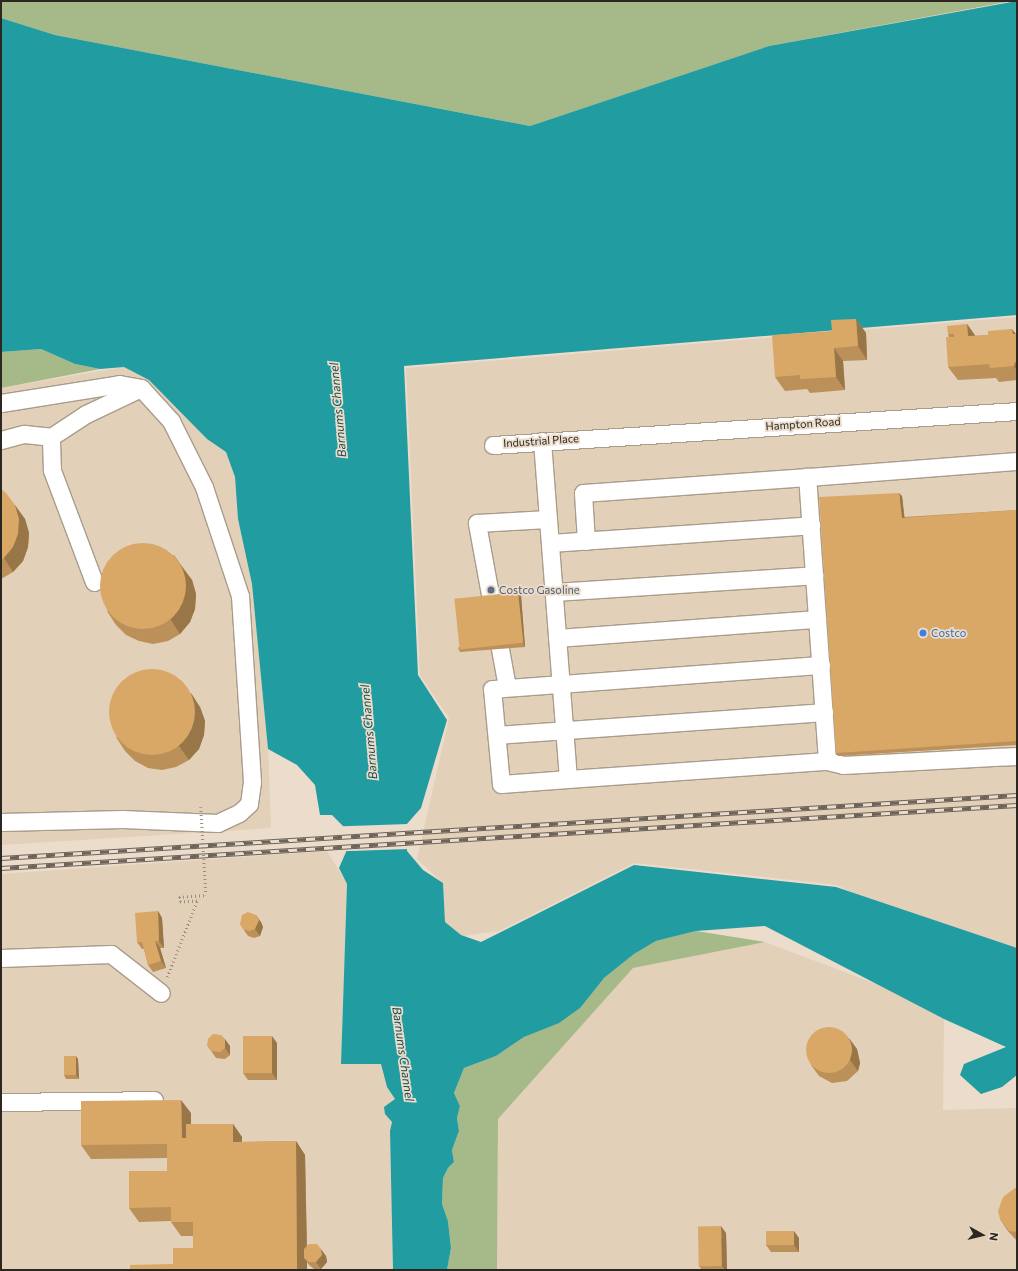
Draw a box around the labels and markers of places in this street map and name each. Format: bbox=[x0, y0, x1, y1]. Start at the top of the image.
place label: Costco Gasoline bbox=[499, 583, 580, 597]
marker: Costco Gasoline bbox=[486, 585, 496, 595]
place label: Costco bbox=[931, 626, 966, 640]
marker: Costco bbox=[918, 628, 928, 638]

